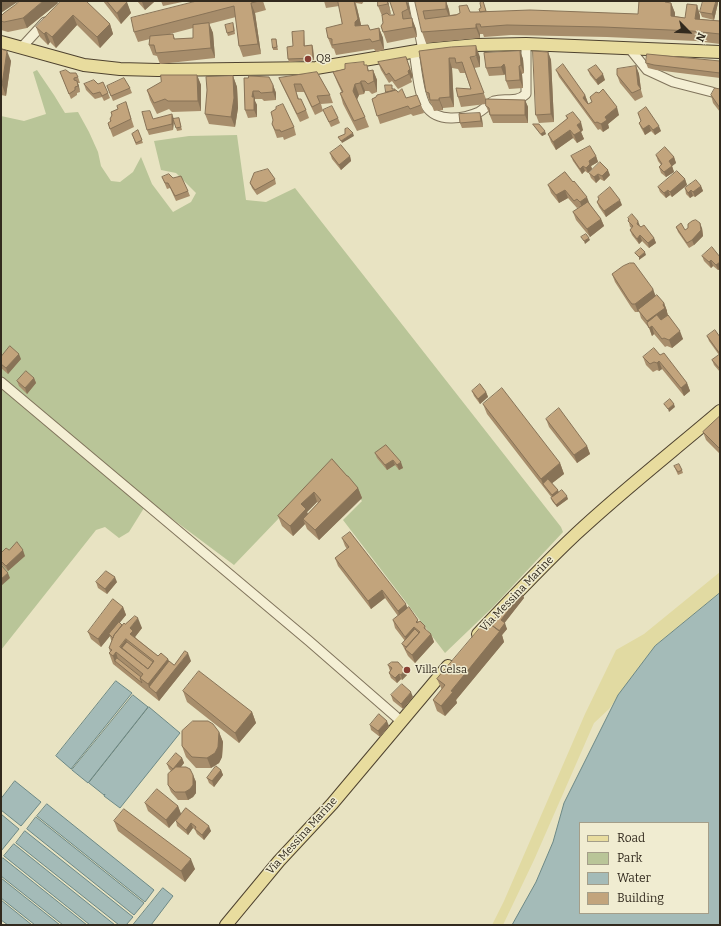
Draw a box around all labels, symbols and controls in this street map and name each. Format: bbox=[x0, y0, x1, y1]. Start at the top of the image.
north arrow bbox=[669, 12, 709, 52]
text: N bbox=[693, 31, 708, 44]
place label: Q8 bbox=[316, 52, 331, 66]
marker: Q8 bbox=[303, 54, 313, 64]
street label: Via Messina Marine bbox=[478, 554, 556, 634]
place label: Villa Celsa bbox=[415, 663, 467, 677]
marker: Villa Celsa bbox=[402, 665, 412, 675]
street label: Via Messina Marine bbox=[264, 795, 340, 877]
legend bbox=[579, 822, 709, 914]
text: Road bbox=[617, 831, 645, 845]
text: Park bbox=[617, 851, 642, 865]
text: Water bbox=[617, 871, 651, 885]
text: Building bbox=[617, 891, 664, 905]

